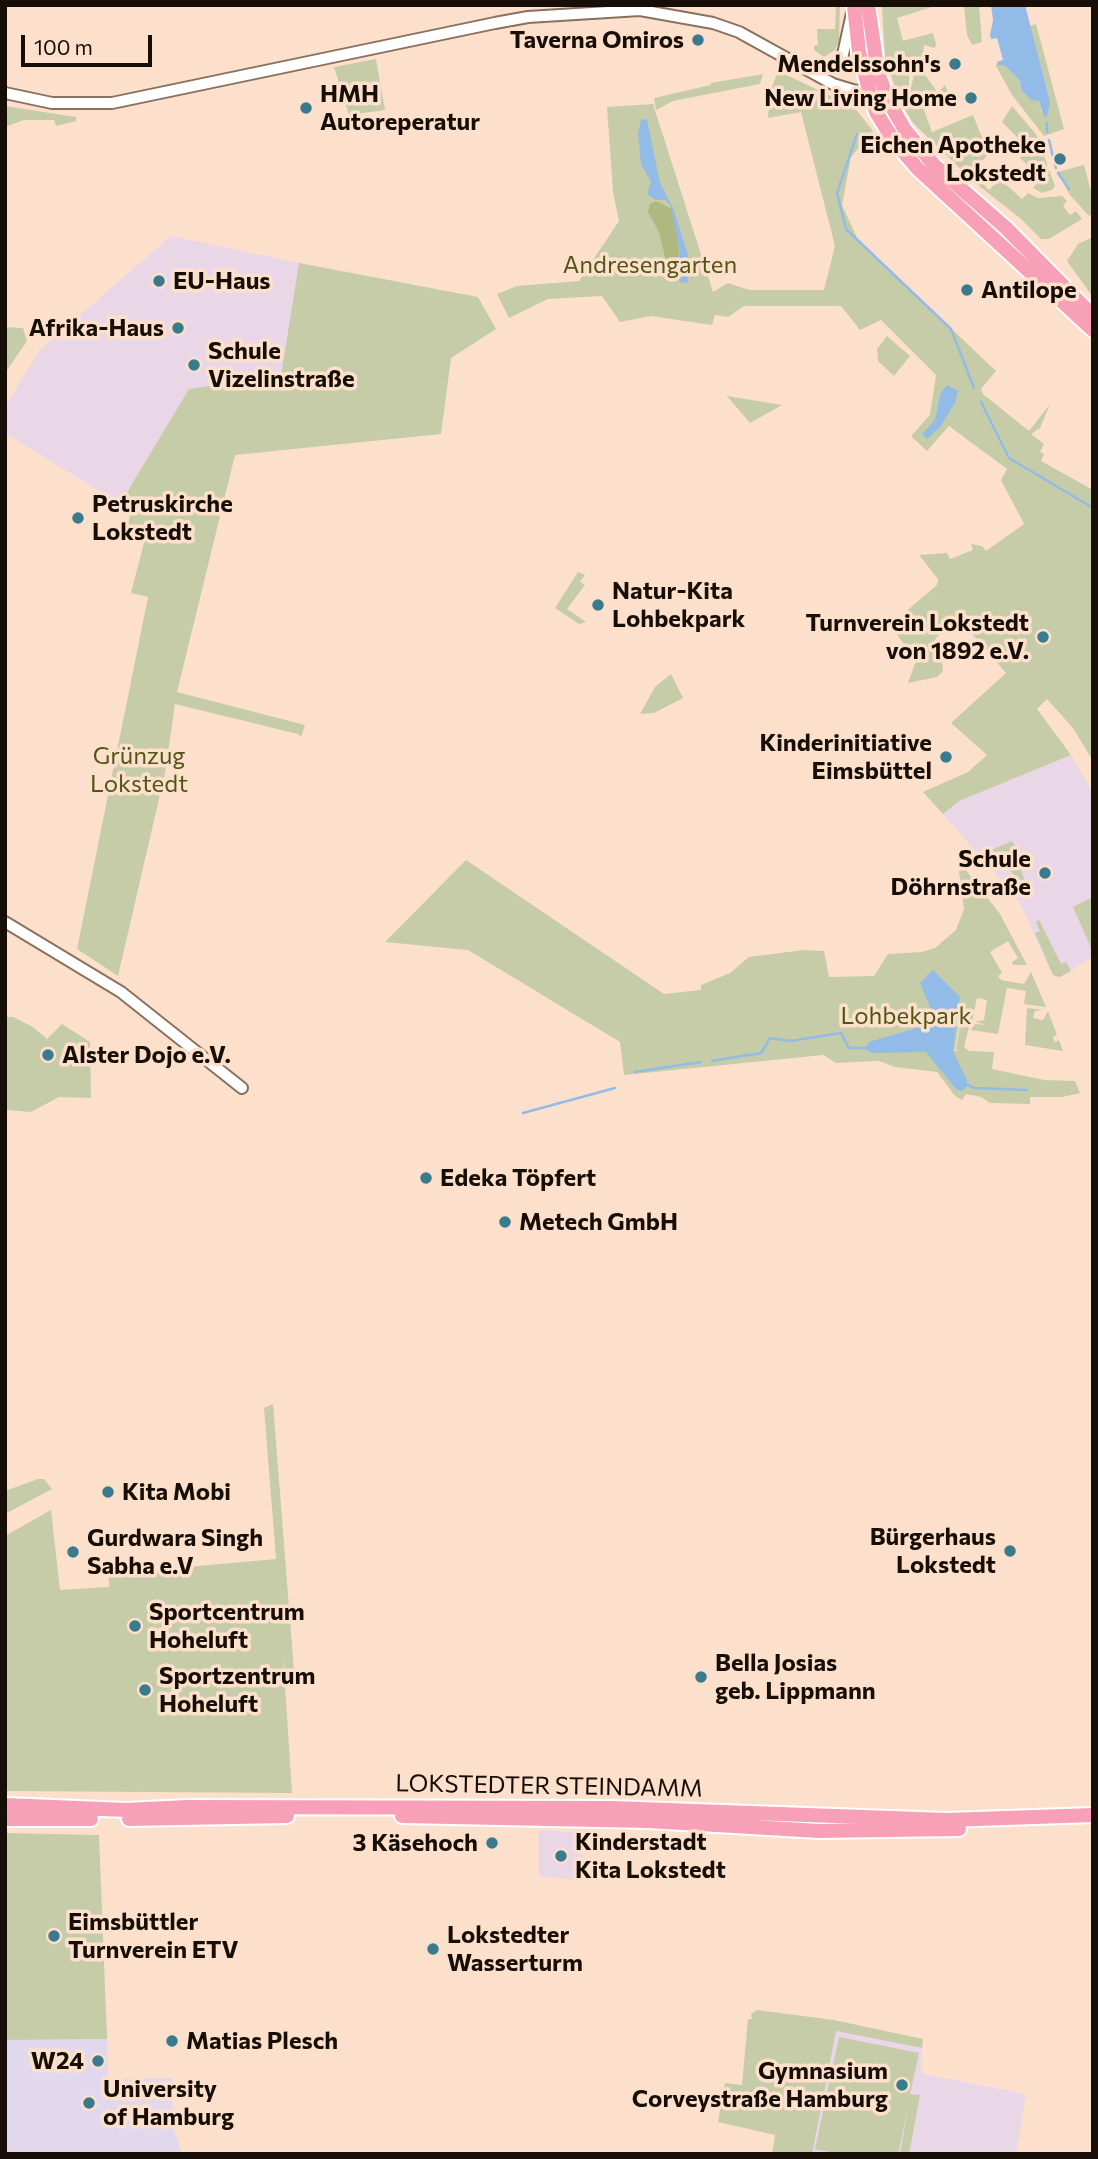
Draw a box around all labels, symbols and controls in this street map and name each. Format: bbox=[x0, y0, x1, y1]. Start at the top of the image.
scale bar bbox=[24, 21, 156, 65]
place label: Taverna Omiros bbox=[510, 26, 684, 54]
marker: Taverna Omiros bbox=[690, 32, 706, 48]
text: 100 m bbox=[34, 34, 93, 59]
place label: Mendelssohn's bbox=[777, 50, 941, 78]
marker: Mendelssohn's bbox=[947, 56, 963, 72]
place label: HMH Autoreperatur bbox=[320, 80, 480, 136]
place label: New Living Home bbox=[764, 84, 957, 112]
marker: New Living Home bbox=[963, 90, 979, 106]
marker: HMH Autoreperatur bbox=[298, 100, 314, 116]
place label: Eichen Apotheke Lokstedt bbox=[860, 131, 1046, 187]
marker: Eichen Apotheke Lokstedt bbox=[1052, 151, 1068, 167]
park label: Andresengarten bbox=[563, 251, 737, 279]
place label: EU-Haus bbox=[173, 267, 271, 295]
marker: EU-Haus bbox=[151, 273, 167, 289]
place label: Antilope bbox=[981, 276, 1077, 304]
marker: Antilope bbox=[959, 282, 975, 298]
place label: Afrika-Haus bbox=[29, 314, 164, 342]
marker: Afrika-Haus bbox=[170, 320, 186, 336]
place label: Schule Vizelinstraße bbox=[208, 337, 355, 393]
marker: Schule Vizelinstraße bbox=[186, 357, 202, 373]
place label: Petruskirche Lokstedt bbox=[92, 490, 233, 546]
marker: Petruskirche Lokstedt bbox=[70, 510, 86, 526]
place label: Natur-Kita Lohbekpark bbox=[612, 577, 745, 633]
marker: Natur-Kita Lohbekpark bbox=[590, 597, 606, 613]
place label: Turnverein Lokstedt von 1892 e.V. bbox=[805, 609, 1029, 665]
marker: Turnverein Lokstedt von 1892 e.V. bbox=[1035, 629, 1051, 645]
place label: Kinderinitiative Eimsbüttel bbox=[759, 729, 932, 785]
park label: Grünzug Lokstedt bbox=[90, 742, 188, 798]
marker: Kinderinitiative Eimsbüttel bbox=[938, 749, 954, 765]
place label: Schule Döhrnstraße bbox=[891, 845, 1031, 901]
marker: Schule Döhrnstraße bbox=[1037, 865, 1053, 881]
park label: Lohbekpark bbox=[840, 1002, 972, 1030]
place label: Alster Dojo e.V. bbox=[62, 1041, 231, 1069]
marker: Alster Dojo e.V. bbox=[40, 1047, 56, 1063]
place label: Edeka Töpfert bbox=[440, 1164, 596, 1192]
marker: Edeka Töpfert bbox=[418, 1170, 434, 1186]
place label: Metech GmbH bbox=[519, 1208, 678, 1236]
marker: Metech GmbH bbox=[497, 1214, 513, 1230]
place label: Kita Mobi bbox=[122, 1478, 231, 1506]
marker: Kita Mobi bbox=[100, 1484, 116, 1500]
place label: Bürgerhaus Lokstedt bbox=[870, 1523, 996, 1579]
place label: Gurdwara Singh Sabha e.V bbox=[87, 1524, 263, 1580]
marker: Bürgerhaus Lokstedt bbox=[1002, 1543, 1018, 1559]
marker: Gurdwara Singh Sabha e.V bbox=[65, 1544, 81, 1560]
place label: Sportcentrum Hoheluft bbox=[149, 1598, 305, 1654]
marker: Sportcentrum Hoheluft bbox=[127, 1618, 143, 1634]
place label: Bella Josias geb. Lippmann bbox=[715, 1649, 876, 1705]
place label: Sportzentrum Hoheluft bbox=[159, 1662, 315, 1718]
marker: Bella Josias geb. Lippmann bbox=[693, 1669, 709, 1685]
marker: Sportzentrum Hoheluft bbox=[137, 1682, 153, 1698]
street label: LOKSTEDTER STEINDAMM bbox=[395, 1769, 703, 1803]
place label: Kinderstadt Kita Lokstedt bbox=[575, 1828, 726, 1884]
place label: 3 Käsehoch bbox=[353, 1829, 478, 1857]
marker: 3 Käsehoch bbox=[484, 1835, 500, 1851]
marker: Kinderstadt Kita Lokstedt bbox=[553, 1848, 569, 1864]
place label: Eimsbüttler Turnverein ETV bbox=[68, 1908, 239, 1964]
place label: Lokstedter Wasserturm bbox=[447, 1921, 583, 1977]
marker: Eimsbüttler Turnverein ETV bbox=[46, 1928, 62, 1944]
marker: Lokstedter Wasserturm bbox=[425, 1941, 441, 1957]
place label: Matias Plesch bbox=[186, 2027, 338, 2055]
marker: Matias Plesch bbox=[164, 2033, 180, 2049]
place label: W24 bbox=[31, 2047, 84, 2075]
marker: W24 bbox=[90, 2053, 106, 2069]
place label: Gymnasium Corveystraße Hamburg bbox=[632, 2057, 888, 2113]
place label: University of Hamburg bbox=[103, 2075, 234, 2131]
marker: Gymnasium Corveystraße Hamburg bbox=[894, 2077, 910, 2093]
marker: University of Hamburg bbox=[81, 2095, 97, 2111]

